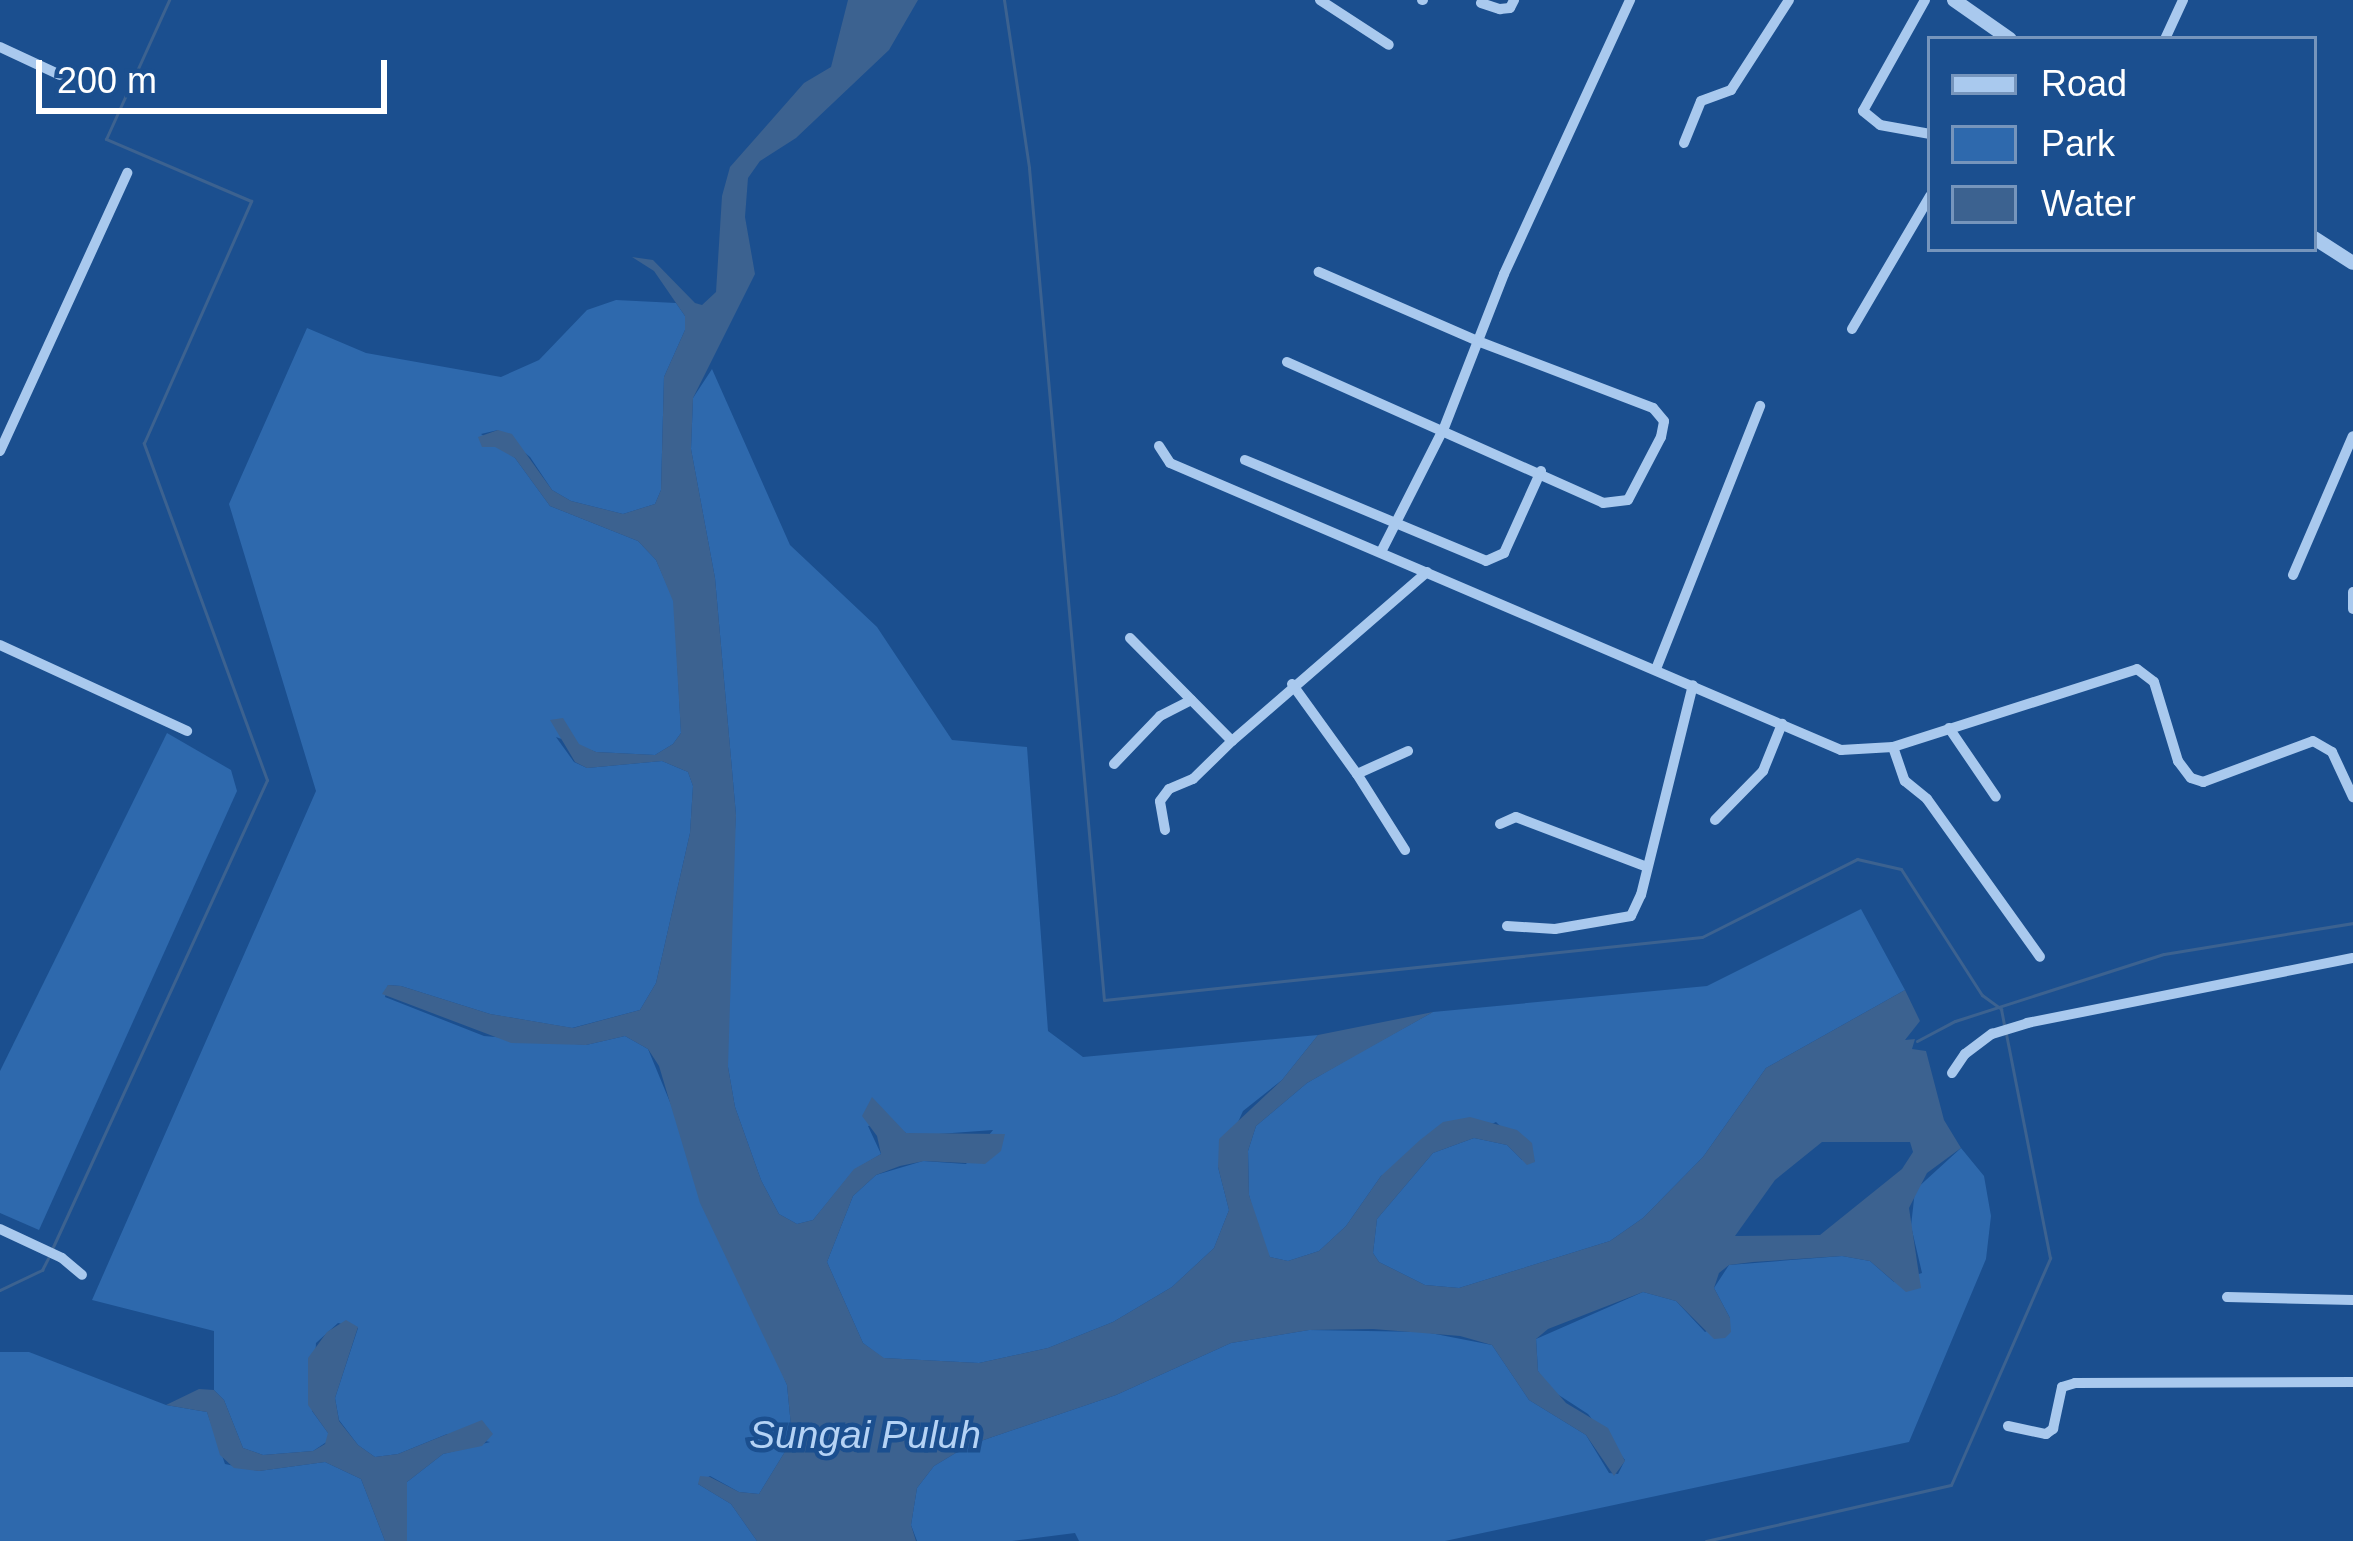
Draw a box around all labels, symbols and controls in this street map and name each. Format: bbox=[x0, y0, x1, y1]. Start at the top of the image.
scale bar bbox=[42, 36, 393, 110]
legend bbox=[1927, 36, 2317, 252]
text: 200 m bbox=[57, 60, 157, 101]
text: Road bbox=[2041, 63, 2127, 104]
text: Park bbox=[2041, 123, 2115, 164]
text: Water bbox=[2041, 183, 2136, 224]
water label: Sungai Puluh bbox=[749, 1412, 981, 1458]

